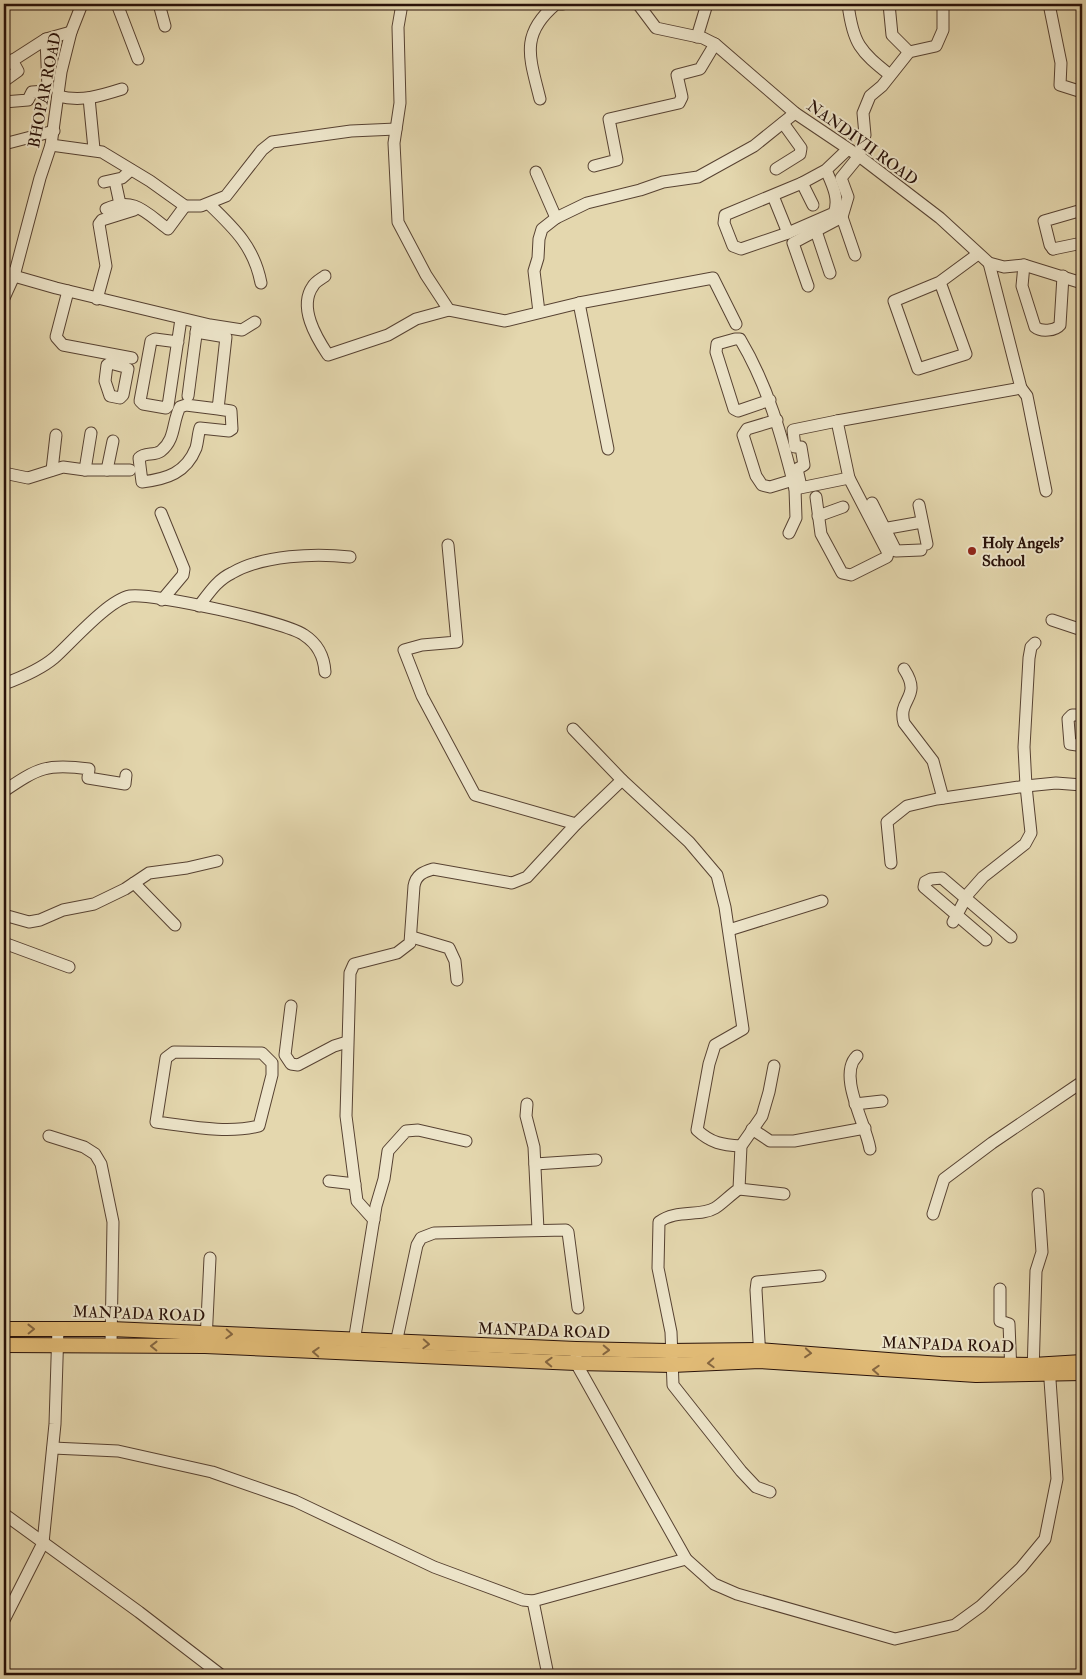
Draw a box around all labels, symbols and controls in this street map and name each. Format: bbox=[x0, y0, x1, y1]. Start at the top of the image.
street label: BHOPAR ROAD bbox=[24, 31, 66, 150]
street label: NANDIVII ROAD bbox=[803, 96, 922, 190]
place label: Holy Angels' School bbox=[982, 533, 1065, 571]
marker: Holy Angels' School bbox=[966, 545, 978, 557]
street label: MANPADA ROAD bbox=[72, 1302, 206, 1326]
street label: MANPADA ROAD bbox=[477, 1319, 611, 1343]
one-way arrow bbox=[28, 1324, 35, 1334]
one-way arrow bbox=[225, 1328, 233, 1339]
street label: MANPADA ROAD bbox=[881, 1333, 1015, 1357]
one-way arrow bbox=[423, 1338, 431, 1349]
one-way arrow bbox=[150, 1340, 158, 1351]
one-way arrow bbox=[603, 1344, 611, 1355]
one-way arrow bbox=[312, 1347, 320, 1358]
one-way arrow bbox=[804, 1348, 812, 1359]
one-way arrow bbox=[544, 1357, 552, 1368]
one-way arrow bbox=[707, 1358, 715, 1369]
one-way arrow bbox=[872, 1364, 880, 1375]

